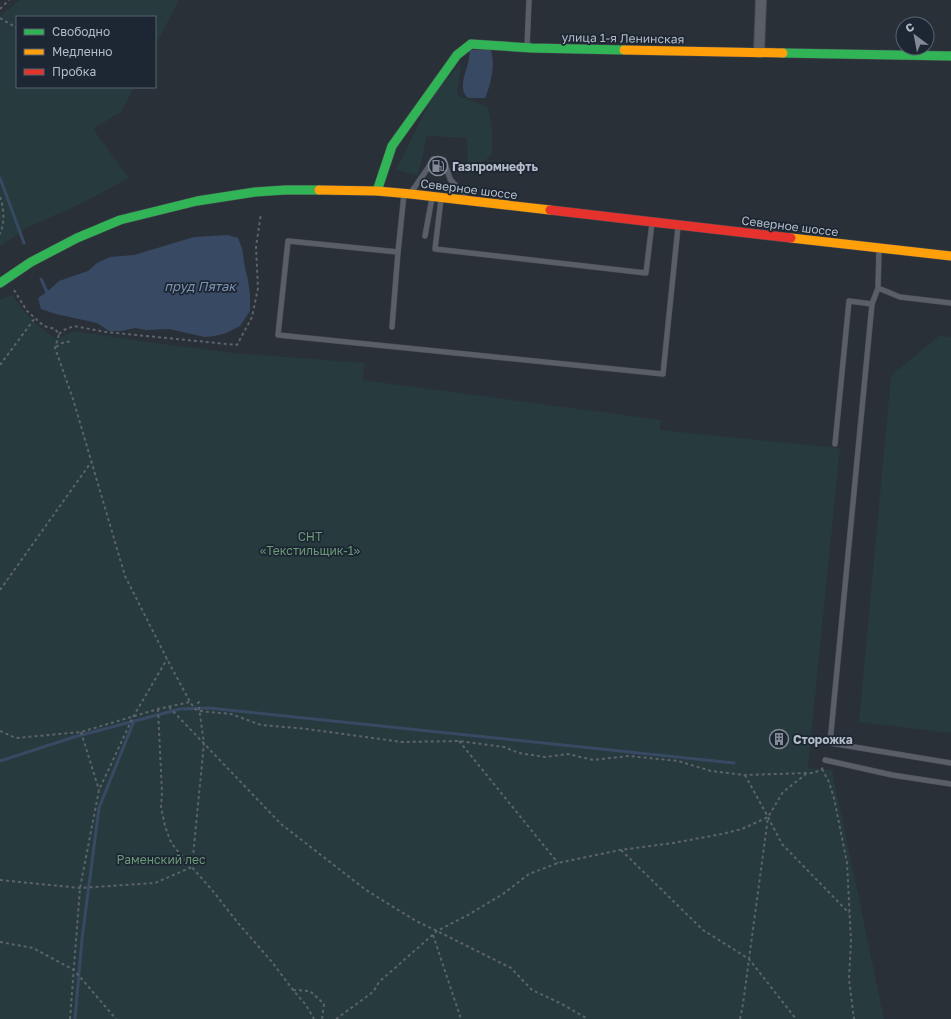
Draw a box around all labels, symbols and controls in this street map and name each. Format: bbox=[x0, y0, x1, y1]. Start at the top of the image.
legend bbox=[16, 16, 156, 88]
north arrow bbox=[895, 16, 935, 56]
text: С bbox=[903, 19, 916, 35]
text: Свободно bbox=[52, 24, 110, 39]
street label: улица 1-я Ленинская bbox=[561, 29, 685, 47]
text: Медленно bbox=[52, 44, 112, 59]
text: Пробка bbox=[52, 64, 96, 79]
fuel station icon: Газпромнефть bbox=[427, 155, 449, 177]
place label: Газпромнефть bbox=[452, 159, 538, 174]
street label: Северное шоссе bbox=[420, 176, 518, 202]
street label: Северное шоссе bbox=[741, 213, 839, 239]
water label: пруд Пятак bbox=[164, 278, 237, 294]
park label: СНТ «Текстильщик-1» bbox=[260, 529, 361, 558]
building icon: Сторожка bbox=[768, 728, 790, 750]
place label: Сторожка bbox=[793, 732, 853, 747]
park label: Раменский лес bbox=[116, 852, 206, 867]

